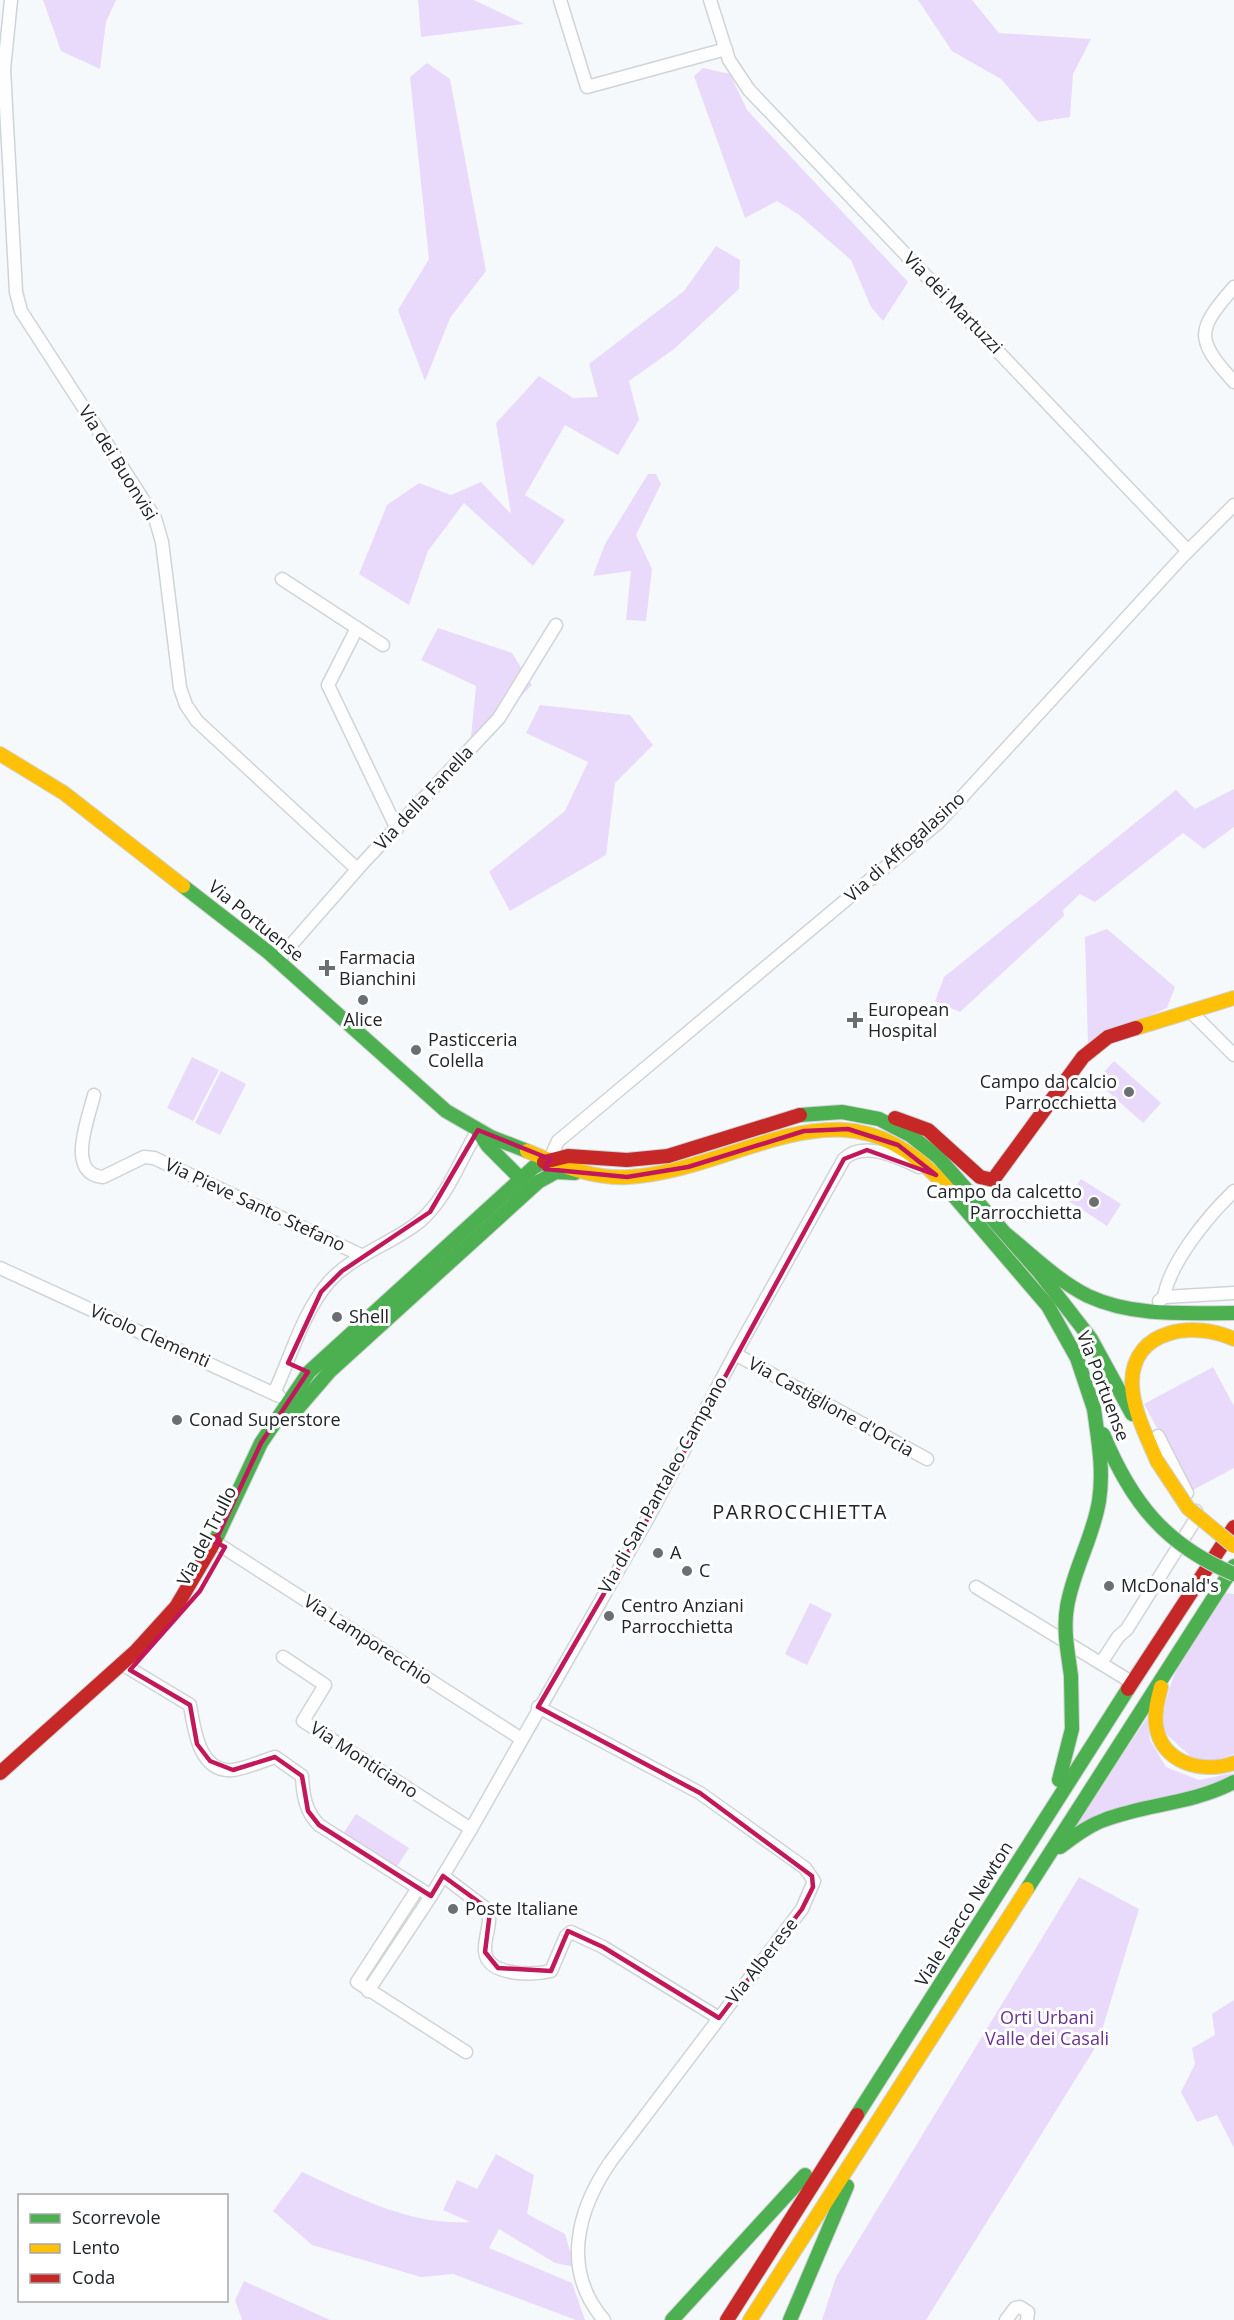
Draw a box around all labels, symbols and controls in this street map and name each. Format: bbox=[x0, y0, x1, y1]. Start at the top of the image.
street label: Via dei Martuzzi bbox=[899, 246, 1008, 358]
street label: Via dei Buonvisi bbox=[74, 400, 164, 525]
street label: Via della Fanella bbox=[369, 740, 478, 855]
street label: Via di Affogalasino bbox=[839, 786, 970, 907]
street label: Via Portuense bbox=[204, 874, 309, 966]
place label: Farmacia Bianchini bbox=[339, 945, 416, 990]
marker: Farmacia Bianchini bbox=[320, 961, 334, 975]
marker: Alice bbox=[356, 993, 370, 1007]
place label: European Hospital bbox=[868, 997, 949, 1042]
place label: Alice bbox=[343, 1007, 383, 1031]
marker: European Hospital bbox=[846, 1011, 864, 1029]
place label: Pasticceria Colella bbox=[428, 1027, 518, 1072]
marker: Pasticceria Colella bbox=[409, 1043, 423, 1057]
place label: Campo da calcio Parrocchietta bbox=[980, 1069, 1117, 1114]
marker: Campo da calcio Parrocchietta bbox=[1122, 1085, 1136, 1099]
street label: Via Pieve Santo Stefano bbox=[161, 1152, 349, 1256]
place label: Campo da calcetto Parrocchietta bbox=[926, 1179, 1082, 1224]
marker: Campo da calcetto Parrocchietta bbox=[1087, 1195, 1101, 1209]
street label: Vicolo Clementi bbox=[86, 1298, 214, 1372]
place label: Shell bbox=[349, 1304, 389, 1328]
marker: Shell bbox=[330, 1310, 344, 1324]
street label: Via Portuense bbox=[1072, 1327, 1136, 1444]
street label: Via Castiglione d'Orcia bbox=[744, 1351, 919, 1462]
street label: Via di San Pantaleo Campano bbox=[594, 1373, 732, 1597]
place label: Conad Superstore bbox=[189, 1407, 341, 1431]
marker: Conad Superstore bbox=[170, 1413, 184, 1427]
street label: Via del Trullo bbox=[171, 1482, 241, 1589]
district label: PARROCCHIETTA bbox=[712, 1498, 888, 1525]
place label: A bbox=[670, 1540, 682, 1564]
marker: A bbox=[651, 1546, 665, 1560]
place label: C bbox=[699, 1560, 710, 1582]
marker: C bbox=[680, 1564, 694, 1578]
place label: McDonald's bbox=[1121, 1573, 1219, 1597]
marker: McDonald's bbox=[1102, 1579, 1116, 1593]
street label: Via Lamporecchio bbox=[300, 1589, 438, 1690]
place label: Centro Anziani Parrocchietta bbox=[621, 1593, 744, 1638]
marker: Centro Anziani Parrocchietta bbox=[602, 1609, 616, 1623]
street label: Via Monticiano bbox=[306, 1715, 423, 1803]
street label: Viale Isacco Newton bbox=[909, 1836, 1018, 1991]
place label: Poste Italiane bbox=[465, 1896, 578, 1920]
marker: Poste Italiane bbox=[446, 1902, 460, 1916]
street label: Via Alberese bbox=[720, 1912, 802, 2008]
park label: Orti Urbani Valle dei Casali bbox=[985, 2005, 1109, 2050]
legend bbox=[18, 2194, 228, 2302]
text: Scorrevole bbox=[72, 2205, 161, 2229]
text: Lento bbox=[72, 2235, 120, 2259]
text: Coda bbox=[72, 2265, 115, 2289]

